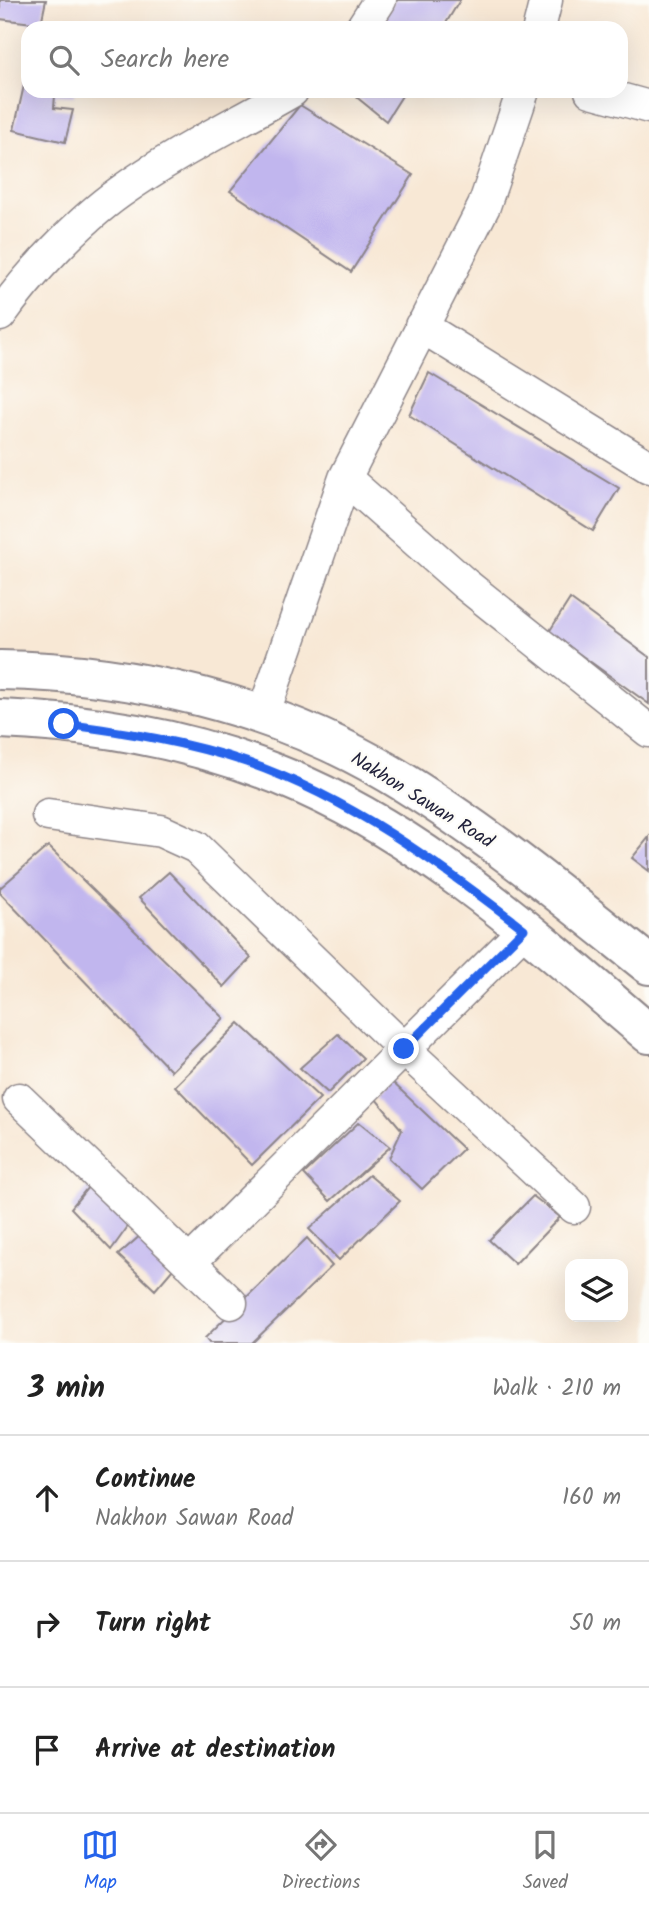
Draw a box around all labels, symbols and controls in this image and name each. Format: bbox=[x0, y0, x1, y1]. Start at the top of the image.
search box bbox=[21, 21, 628, 98]
text: Search here bbox=[101, 39, 229, 81]
icon: search bbox=[45, 41, 83, 79]
route start bbox=[48, 708, 79, 739]
street label: Nakhon Sawan Road bbox=[345, 745, 500, 857]
route end bbox=[388, 1033, 419, 1064]
map controls bbox=[565, 1259, 628, 1322]
button: layers bbox=[565, 1259, 628, 1322]
text: 3 min bbox=[28, 1365, 105, 1413]
text: Walk · 210 m bbox=[492, 1371, 621, 1407]
text: Continue bbox=[95, 1459, 196, 1501]
icon: ahead bbox=[28, 1479, 66, 1517]
text: 160 m bbox=[562, 1480, 621, 1516]
text: Nakhon Sawan Road bbox=[95, 1501, 293, 1537]
text: Turn right bbox=[95, 1603, 211, 1645]
icon: right bbox=[28, 1605, 66, 1643]
text: 50 m bbox=[570, 1606, 621, 1642]
text: Arrive at destination bbox=[95, 1729, 335, 1771]
icon: arrive bbox=[28, 1731, 66, 1769]
tab: Map bbox=[81, 1826, 119, 1898]
tab: Directions bbox=[282, 1826, 360, 1898]
tab: Saved bbox=[523, 1826, 568, 1898]

